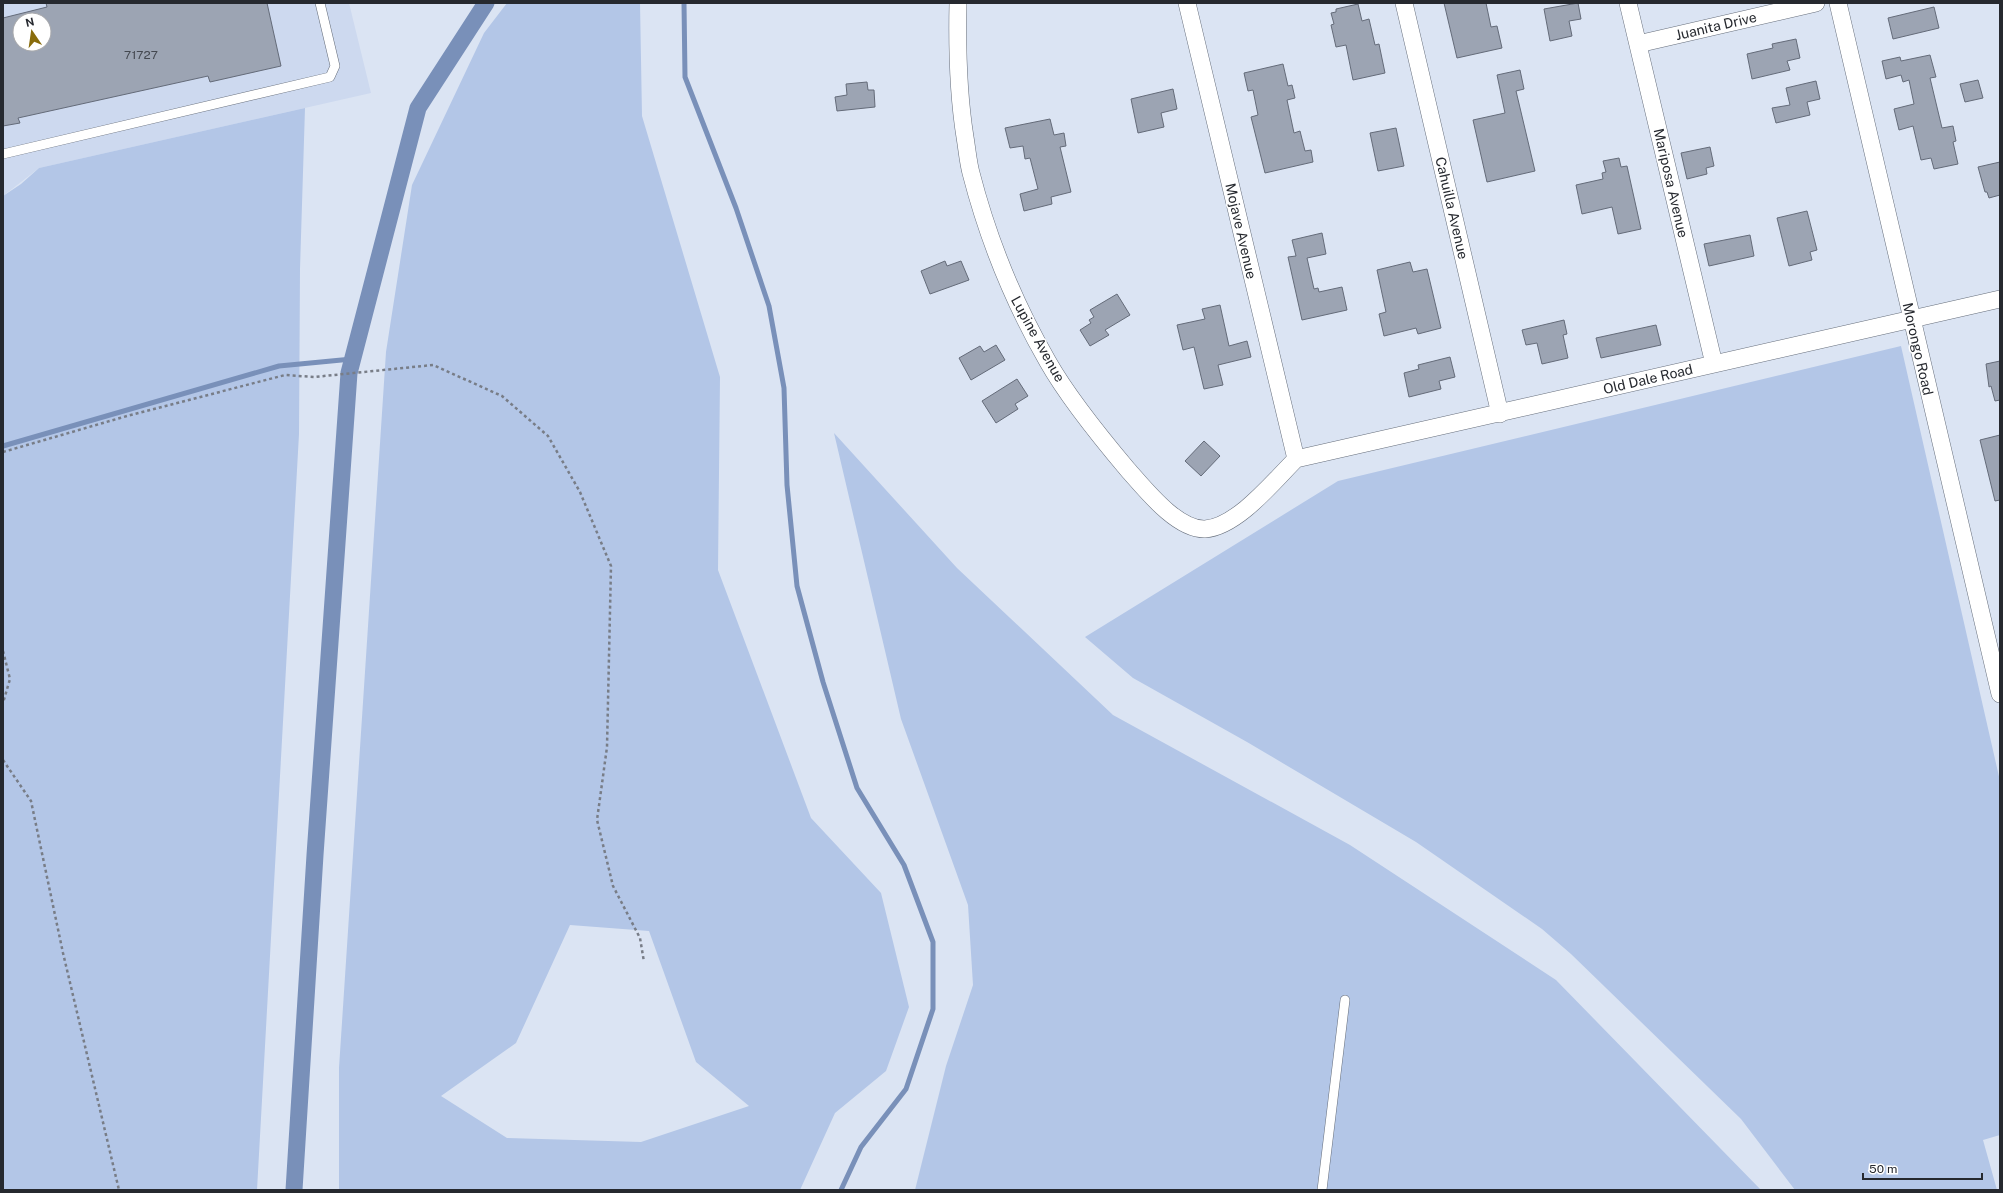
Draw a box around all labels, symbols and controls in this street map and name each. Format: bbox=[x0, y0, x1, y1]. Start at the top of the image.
street label: Juanita Drive bbox=[1674, 9, 1758, 43]
north arrow bbox=[12, 12, 52, 52]
text: N bbox=[24, 15, 35, 29]
house number: 71727 bbox=[124, 48, 158, 62]
street label: Mariposa Avenue bbox=[1651, 127, 1691, 239]
street label: Cahuilla Avenue bbox=[1432, 155, 1472, 261]
street label: Mojave Avenue bbox=[1222, 182, 1260, 280]
street label: Lupine Avenue bbox=[1008, 293, 1068, 385]
street label: Morongo Road bbox=[1900, 301, 1936, 397]
street label: Old Dale Road bbox=[1602, 361, 1694, 397]
scale bar bbox=[1863, 1155, 1982, 1181]
text: 50 m bbox=[1869, 1162, 1897, 1176]

